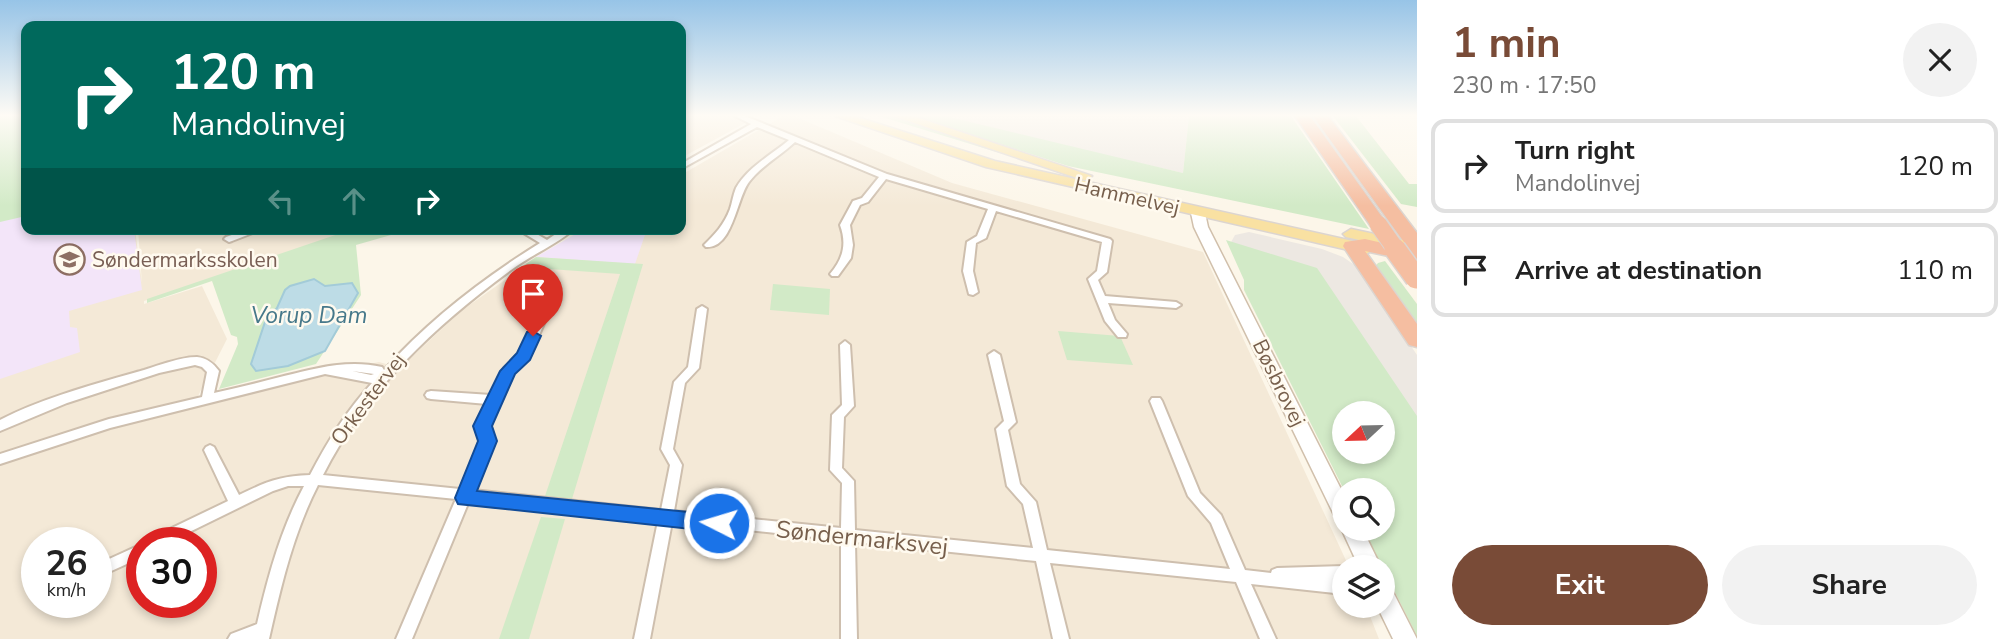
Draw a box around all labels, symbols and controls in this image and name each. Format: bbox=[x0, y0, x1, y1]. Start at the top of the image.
text: 1 min bbox=[1452, 15, 1561, 72]
button: close bbox=[1903, 23, 1977, 97]
text: 120 m bbox=[171, 39, 315, 106]
icon: right bbox=[56, 49, 147, 140]
text: 230 m · 17:50 bbox=[1452, 70, 1597, 101]
text: Mandolinvej bbox=[171, 103, 346, 146]
text: Turn right bbox=[1515, 133, 1634, 168]
icon: right bbox=[1456, 147, 1494, 185]
text: 120 m bbox=[1897, 149, 1973, 184]
text: Mandolinvej bbox=[1515, 168, 1641, 199]
street label: Hammelvej bbox=[1072, 170, 1182, 222]
icon: left bbox=[262, 182, 300, 220]
icon: ahead bbox=[335, 182, 373, 220]
icon: right bbox=[408, 182, 446, 220]
school or university icon: Søndermarksskolen bbox=[52, 243, 86, 277]
place label: Søndermarksskolen bbox=[92, 246, 278, 274]
icon: arrive bbox=[1456, 251, 1494, 289]
text: Arrive at destination bbox=[1515, 253, 1762, 288]
text: 110 m bbox=[1897, 253, 1973, 288]
pin bbox=[503, 264, 563, 336]
icon: arrive bbox=[514, 275, 552, 313]
water label: Vorup Dam bbox=[251, 300, 367, 331]
street label: Bøsbrovej bbox=[1246, 335, 1312, 431]
street label: Orkestervej bbox=[324, 347, 412, 451]
north arrow bbox=[1332, 401, 1395, 464]
map controls bbox=[1332, 401, 1395, 618]
button: search bbox=[1332, 478, 1395, 541]
position arrow bbox=[682, 486, 756, 560]
street label: Søndermarksvej bbox=[774, 513, 950, 563]
speed limit sign: 30 bbox=[126, 527, 217, 618]
text: 26 bbox=[45, 540, 88, 587]
button: Exit bbox=[1452, 545, 1708, 625]
button: Share bbox=[1722, 545, 1977, 625]
button: layers bbox=[1332, 555, 1395, 618]
text: km/h bbox=[47, 578, 86, 602]

